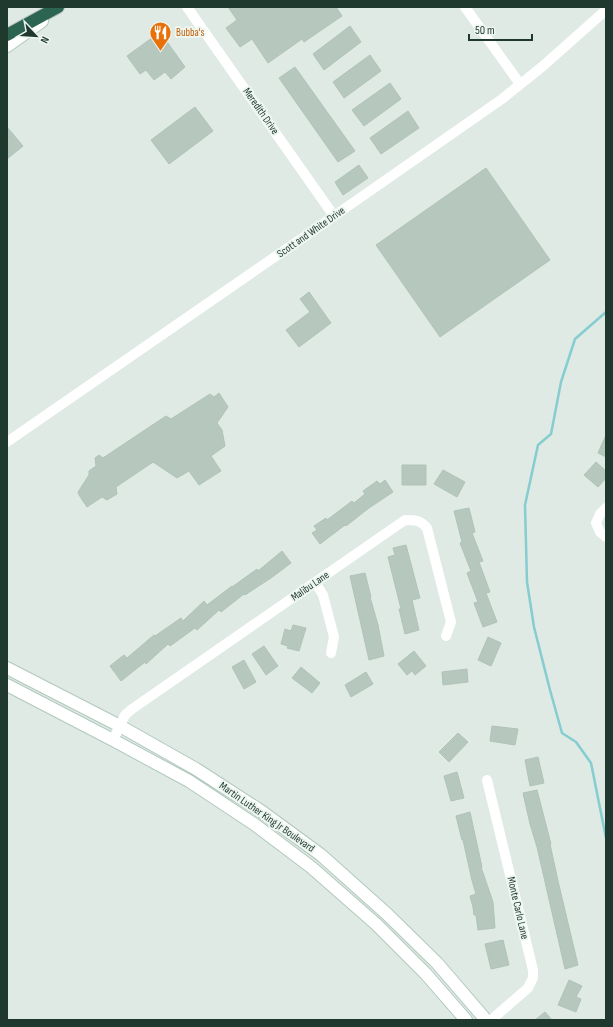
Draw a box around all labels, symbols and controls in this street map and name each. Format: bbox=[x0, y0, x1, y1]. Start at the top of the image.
north arrow bbox=[16, 16, 56, 56]
scale bar bbox=[469, 16, 532, 42]
restaurant icon: Bubba's bbox=[148, 19, 174, 52]
text: 50 m bbox=[475, 23, 495, 38]
place label: Bubba's bbox=[176, 26, 205, 39]
text: N bbox=[37, 35, 52, 46]
street label: Meredith Drive bbox=[240, 85, 282, 137]
street label: Scott and White Drive bbox=[275, 204, 347, 260]
street label: Malibu Lane bbox=[288, 568, 332, 604]
street label: Martin Luther King Jr Boulevard bbox=[217, 779, 317, 855]
street label: Monte Carlo Lane bbox=[505, 876, 531, 940]

